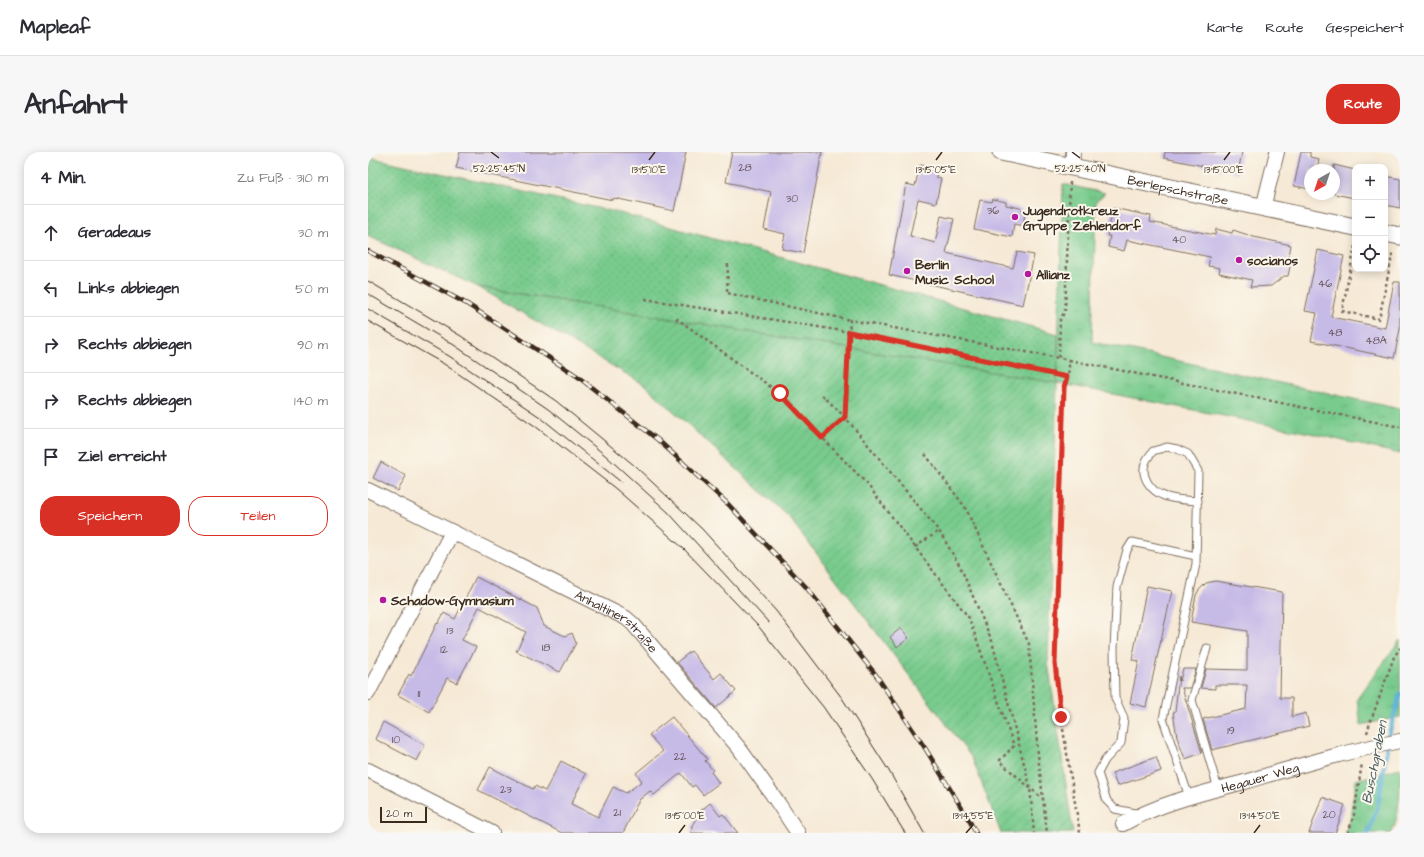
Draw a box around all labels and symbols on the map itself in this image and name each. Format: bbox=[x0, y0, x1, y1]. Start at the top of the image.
house number: 28 bbox=[738, 160, 752, 175]
text: 52°25'45"N bbox=[473, 162, 525, 176]
text: 52°25'40"N bbox=[1054, 162, 1106, 176]
text: 13°15'10"E bbox=[632, 163, 666, 177]
text: 13°15'05"E bbox=[916, 163, 956, 177]
text: 13°15'00"E bbox=[1204, 163, 1244, 177]
north arrow bbox=[1304, 164, 1340, 200]
street label: Berlepschstraße bbox=[1126, 171, 1230, 210]
house number: 30 bbox=[786, 191, 798, 206]
place label: Jugendrotkreuz Gruppe Zehlendorf bbox=[1022, 202, 1142, 236]
house number: 36 bbox=[987, 203, 999, 218]
marker: Jugendrotkreuz Gruppe Zehlendorf bbox=[1010, 212, 1020, 222]
house number: 40 bbox=[1172, 232, 1186, 247]
place label: socianos bbox=[1247, 252, 1298, 270]
marker: socianos bbox=[1234, 255, 1244, 265]
place label: Berlin Music School bbox=[915, 256, 994, 289]
marker: Berlin Music School bbox=[902, 266, 912, 276]
place label: Allianz bbox=[1036, 266, 1070, 284]
marker: Allianz bbox=[1023, 269, 1033, 279]
house number: 46 bbox=[1318, 276, 1332, 291]
house number: 48 bbox=[1328, 325, 1342, 340]
house number: 48A bbox=[1365, 333, 1387, 348]
route start bbox=[771, 384, 789, 402]
street label: Anhaltinerstraße bbox=[571, 586, 662, 657]
place label: Schadow-Gymnasium bbox=[390, 592, 515, 611]
marker: Schadow-Gymnasium bbox=[378, 595, 388, 605]
house number: 13 bbox=[446, 623, 454, 638]
house number: 18 bbox=[542, 640, 550, 655]
house number: 12 bbox=[440, 642, 449, 657]
house number: 11 bbox=[418, 686, 421, 701]
route end bbox=[1052, 708, 1070, 726]
water label: Buschgraben bbox=[1357, 718, 1393, 806]
house number: 19 bbox=[1227, 723, 1235, 738]
house number: 10 bbox=[392, 732, 400, 747]
house number: 22 bbox=[674, 749, 687, 764]
street label: Hegauer Weg bbox=[1219, 758, 1302, 798]
house number: 23 bbox=[500, 782, 512, 797]
scale bar bbox=[380, 805, 427, 824]
house number: 21 bbox=[613, 805, 621, 820]
house number: 20 bbox=[1322, 807, 1336, 822]
text: 13°15'00"E bbox=[665, 809, 705, 823]
text: 13°14'55"E bbox=[953, 809, 993, 823]
text: 13°14'50"E bbox=[1240, 809, 1280, 823]

